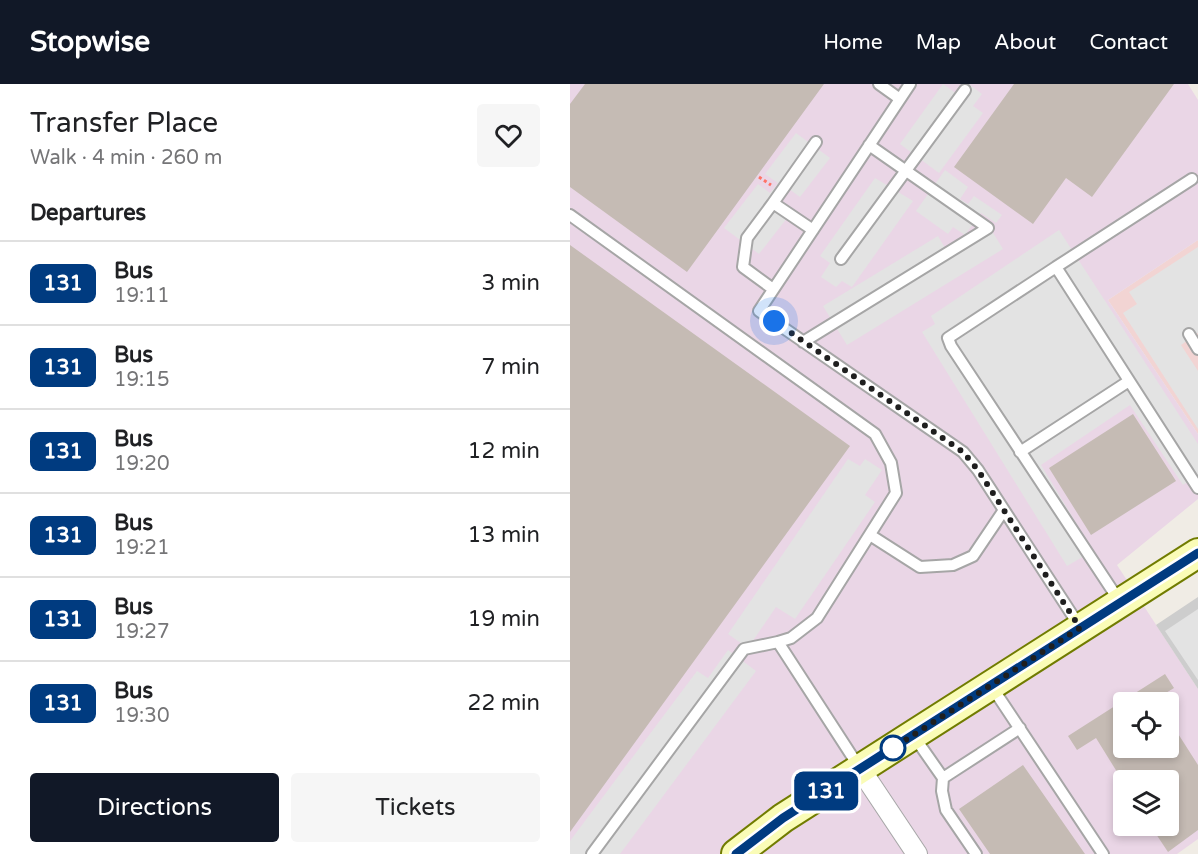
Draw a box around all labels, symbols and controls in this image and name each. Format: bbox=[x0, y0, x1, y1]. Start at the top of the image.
text: Stopwise bbox=[30, 25, 150, 59]
text: Home bbox=[823, 30, 883, 55]
text: Map bbox=[916, 30, 961, 55]
text: About bbox=[994, 30, 1056, 55]
text: Contact bbox=[1089, 30, 1168, 55]
button: heart bbox=[477, 104, 540, 167]
text: Transfer Place bbox=[30, 106, 218, 140]
text: Walk · 4 min · 260 m bbox=[30, 146, 222, 170]
text: Departures bbox=[30, 200, 146, 226]
text: Bus bbox=[114, 258, 153, 284]
text: 3 min bbox=[481, 270, 540, 296]
text: 131 bbox=[43, 271, 83, 296]
text: 19:11 bbox=[114, 284, 169, 308]
your location bbox=[759, 306, 789, 336]
text: Bus bbox=[114, 342, 153, 368]
text: 7 min bbox=[481, 354, 540, 380]
text: 131 bbox=[43, 355, 83, 380]
text: 19:15 bbox=[114, 368, 169, 392]
text: Bus bbox=[114, 426, 153, 452]
text: 12 min bbox=[468, 438, 540, 464]
text: 131 bbox=[43, 439, 83, 464]
text: 19:20 bbox=[114, 452, 169, 476]
text: Bus bbox=[114, 510, 153, 536]
text: 13 min bbox=[468, 522, 540, 548]
text: 131 bbox=[43, 523, 83, 548]
text: 19:21 bbox=[114, 536, 169, 560]
text: Bus bbox=[114, 594, 153, 620]
text: 19 min bbox=[468, 606, 540, 632]
text: 131 bbox=[43, 607, 83, 632]
text: 19:27 bbox=[114, 620, 169, 644]
text: Bus bbox=[114, 678, 153, 704]
text: 22 min bbox=[468, 690, 540, 716]
text: 131 bbox=[43, 691, 83, 716]
map controls bbox=[1113, 692, 1179, 836]
button: locate bbox=[1113, 692, 1179, 758]
text: 19:30 bbox=[114, 704, 169, 728]
unlabelled marker bbox=[880, 735, 906, 761]
button: layers bbox=[1113, 770, 1179, 836]
line badge: 131 bbox=[792, 772, 860, 810]
button: Directions bbox=[30, 773, 279, 842]
button: Tickets bbox=[291, 773, 540, 842]
text: 131 bbox=[806, 779, 846, 804]

